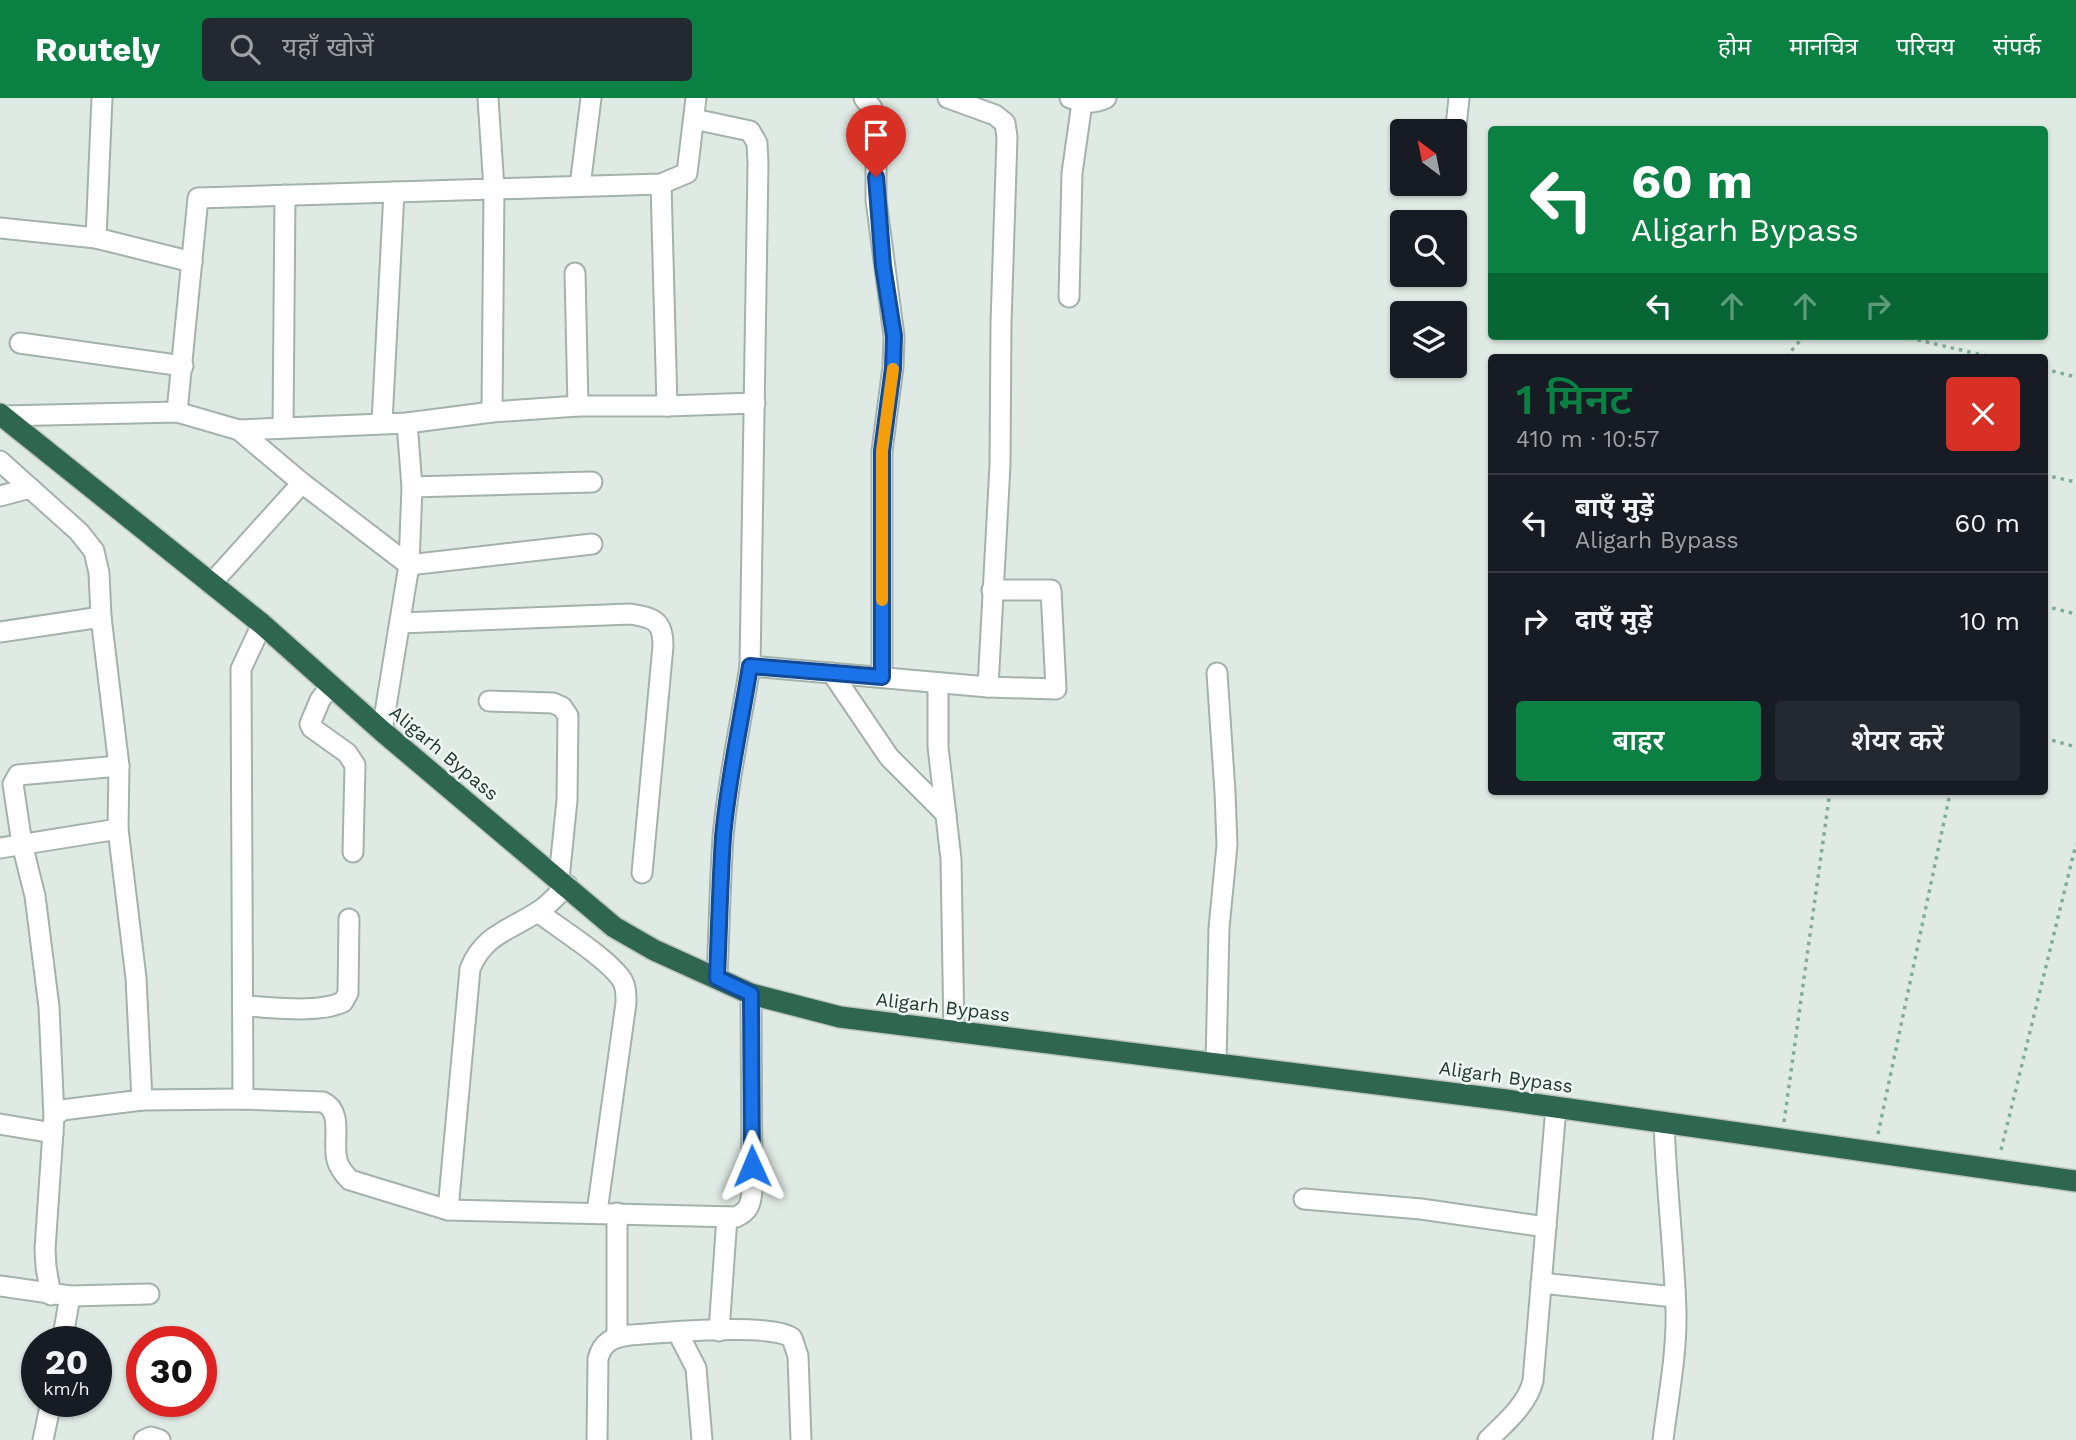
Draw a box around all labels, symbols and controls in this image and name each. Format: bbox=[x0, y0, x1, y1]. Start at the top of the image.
search box bbox=[202, 18, 692, 81]
text: Routely bbox=[35, 30, 160, 69]
icon: search bbox=[226, 30, 264, 68]
text: यहाँ खोजें bbox=[282, 32, 374, 62]
text: होम bbox=[1718, 33, 1751, 61]
text: मानचित्र bbox=[1789, 33, 1858, 61]
text: परिचय bbox=[1896, 33, 1955, 61]
text: संपर्क bbox=[1993, 33, 2041, 61]
pin bbox=[846, 105, 906, 177]
icon: arrive bbox=[857, 116, 895, 154]
north arrow bbox=[1390, 119, 1466, 196]
map controls bbox=[1390, 119, 1467, 378]
text: 60 m bbox=[1631, 152, 1753, 210]
icon: left bbox=[1516, 154, 1607, 245]
button: search bbox=[1390, 210, 1467, 287]
text: Aligarh Bypass bbox=[1631, 211, 1859, 249]
icon: left bbox=[1640, 287, 1678, 325]
icon: ahead bbox=[1713, 287, 1751, 325]
icon: ahead bbox=[1786, 287, 1824, 325]
icon: right bbox=[1859, 287, 1897, 325]
button: layers bbox=[1390, 301, 1467, 378]
text: 1 मिनट bbox=[1516, 375, 1632, 424]
button: close bbox=[1946, 377, 2020, 451]
text: 410 m · 10:57 bbox=[1516, 426, 1660, 453]
text: बाएँ मुड़ें bbox=[1575, 492, 1654, 522]
icon: left bbox=[1516, 504, 1554, 542]
text: 60 m bbox=[1954, 508, 2020, 538]
text: Aligarh Bypass bbox=[1575, 527, 1739, 554]
icon: right bbox=[1516, 602, 1554, 640]
text: दाएँ मुड़ें bbox=[1575, 604, 1652, 634]
text: 10 m bbox=[1960, 606, 2020, 636]
street label: Aligarh Bypass bbox=[385, 701, 503, 805]
button: बाहर bbox=[1516, 701, 1761, 781]
button: शेयर करें bbox=[1775, 701, 2020, 781]
street label: Aligarh Bypass bbox=[875, 987, 1011, 1027]
street label: Aligarh Bypass bbox=[1437, 1056, 1575, 1098]
position arrow bbox=[715, 1129, 789, 1203]
speed limit sign: 30 bbox=[126, 1326, 217, 1417]
text: 20 bbox=[45, 1341, 88, 1383]
text: km/h bbox=[43, 1378, 90, 1399]

